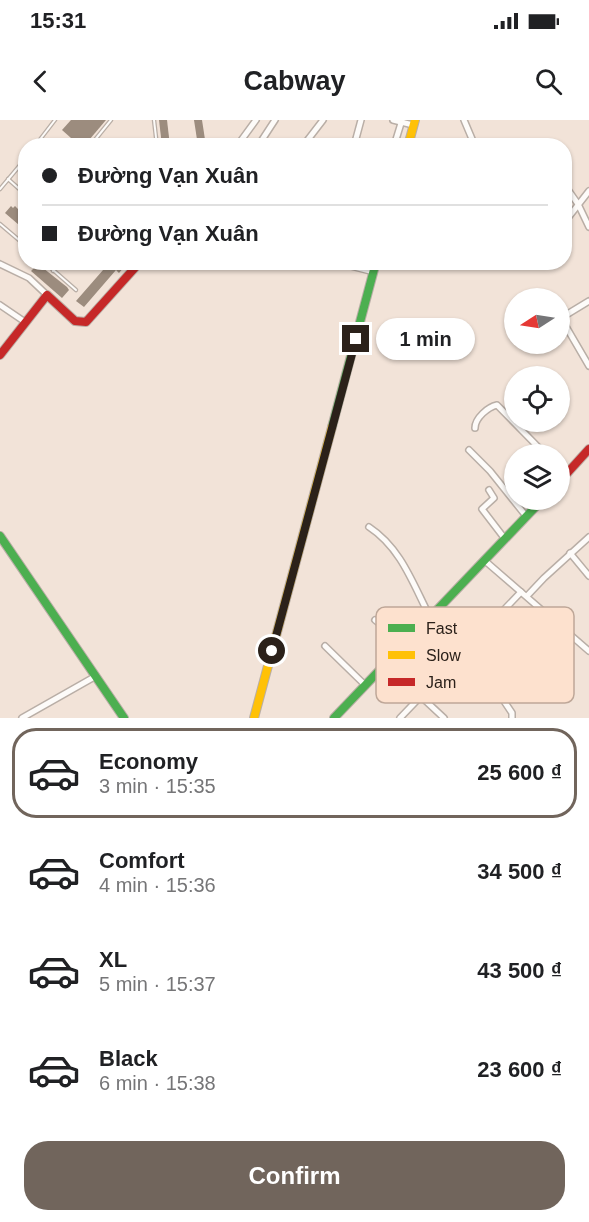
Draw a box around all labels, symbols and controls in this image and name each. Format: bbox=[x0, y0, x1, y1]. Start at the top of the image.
text: 15:31 bbox=[30, 8, 86, 33]
icon: back bbox=[24, 65, 57, 98]
icon: search bbox=[532, 65, 565, 98]
text: Cabway bbox=[243, 66, 346, 96]
text: Đường Vạn Xuân bbox=[78, 163, 259, 188]
text: Đường Vạn Xuân bbox=[78, 221, 259, 246]
north arrow bbox=[504, 288, 570, 354]
map controls bbox=[504, 288, 570, 510]
callout: 1 min bbox=[377, 318, 476, 360]
route end bbox=[342, 325, 369, 352]
text: 1 min bbox=[399, 328, 452, 350]
button: locate bbox=[504, 366, 570, 432]
button: layers bbox=[504, 444, 570, 510]
legend bbox=[376, 607, 574, 703]
text: Fast bbox=[426, 620, 458, 637]
route start bbox=[258, 637, 285, 664]
text: Slow bbox=[426, 647, 461, 664]
text: Jam bbox=[426, 674, 456, 691]
icon: car bbox=[27, 746, 81, 800]
text: Economy bbox=[99, 749, 198, 774]
text: 25 600 ₫ bbox=[477, 760, 562, 785]
text: 3 min · 15:35 bbox=[99, 775, 216, 797]
icon: car bbox=[27, 845, 81, 899]
text: Comfort bbox=[99, 848, 185, 873]
text: 34 500 ₫ bbox=[477, 859, 562, 884]
text: 4 min · 15:36 bbox=[99, 874, 216, 896]
icon: car bbox=[27, 944, 81, 998]
text: XL bbox=[99, 947, 127, 972]
text: 43 500 ₫ bbox=[477, 958, 562, 983]
text: 5 min · 15:37 bbox=[99, 973, 216, 995]
icon: car bbox=[27, 1043, 81, 1097]
text: Black bbox=[99, 1046, 158, 1071]
text: 23 600 ₫ bbox=[477, 1057, 562, 1082]
text: 6 min · 15:38 bbox=[99, 1072, 216, 1094]
button: Confirm bbox=[24, 1141, 565, 1210]

